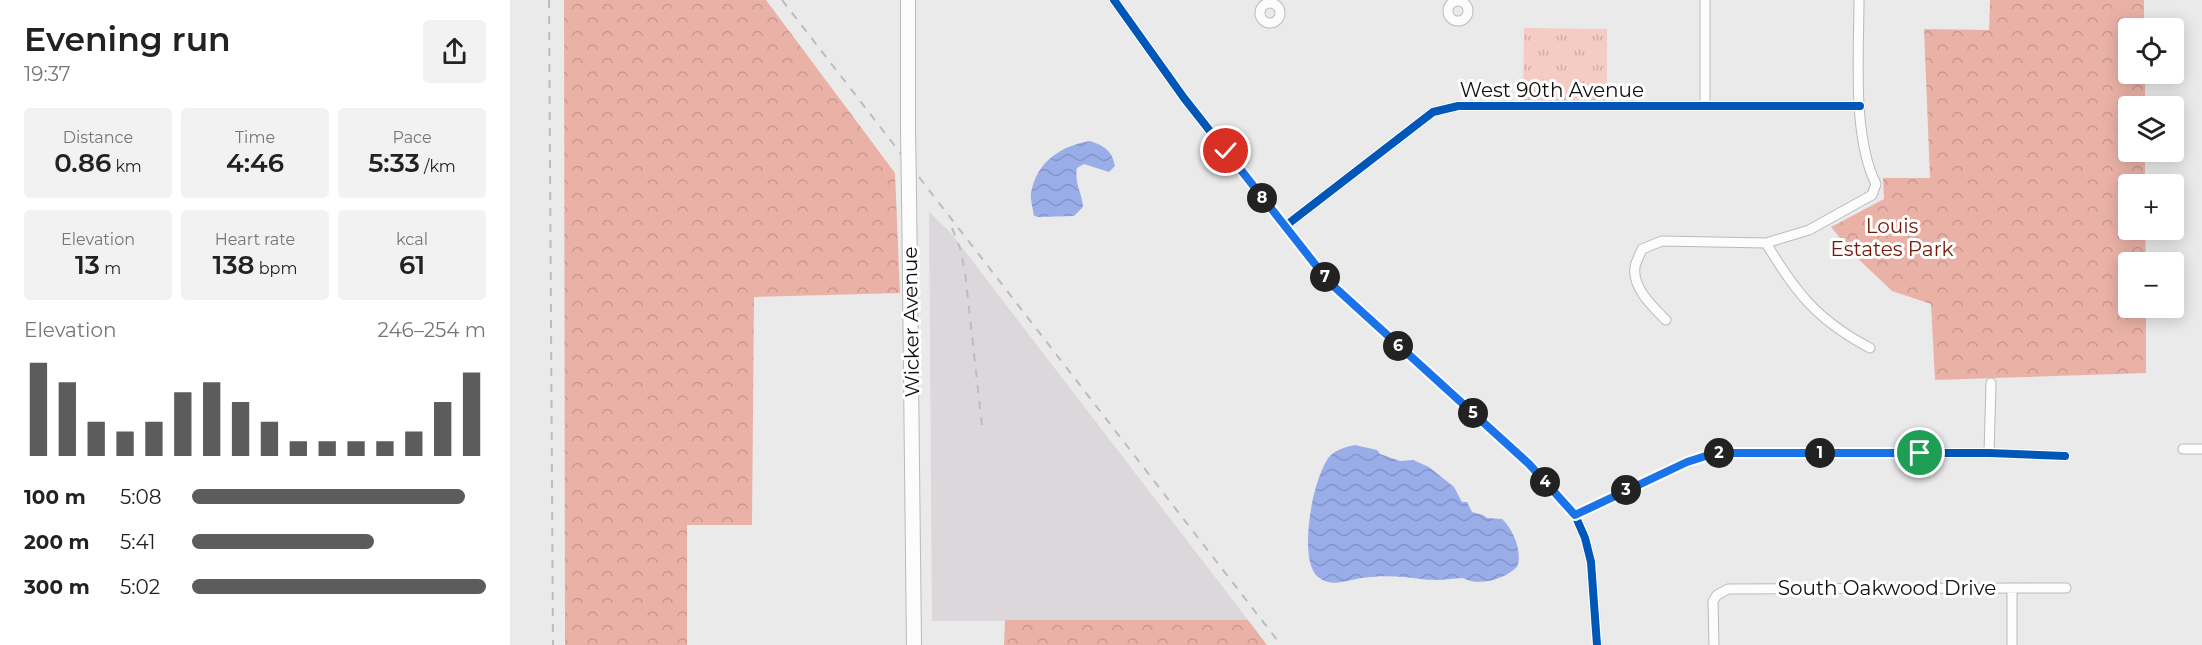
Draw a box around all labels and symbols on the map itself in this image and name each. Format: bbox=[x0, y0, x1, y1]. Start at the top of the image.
street label: West 90th Avenue bbox=[1460, 78, 1644, 102]
pin bbox=[1200, 125, 1251, 176]
pin: 8 bbox=[1247, 183, 1277, 213]
park label: Louis Estates Park bbox=[1830, 214, 1954, 261]
street label: Wicker Avenue bbox=[898, 246, 924, 398]
pin: 7 bbox=[1310, 262, 1340, 292]
pin: 6 bbox=[1383, 331, 1413, 361]
pin: 5 bbox=[1458, 398, 1488, 428]
pin bbox=[1894, 427, 1945, 478]
pin: 2 bbox=[1704, 438, 1734, 468]
pin: 1 bbox=[1805, 438, 1835, 468]
pin: 4 bbox=[1530, 467, 1560, 497]
pin: 3 bbox=[1611, 475, 1641, 505]
street label: South Oakwood Drive bbox=[1778, 576, 1996, 600]

